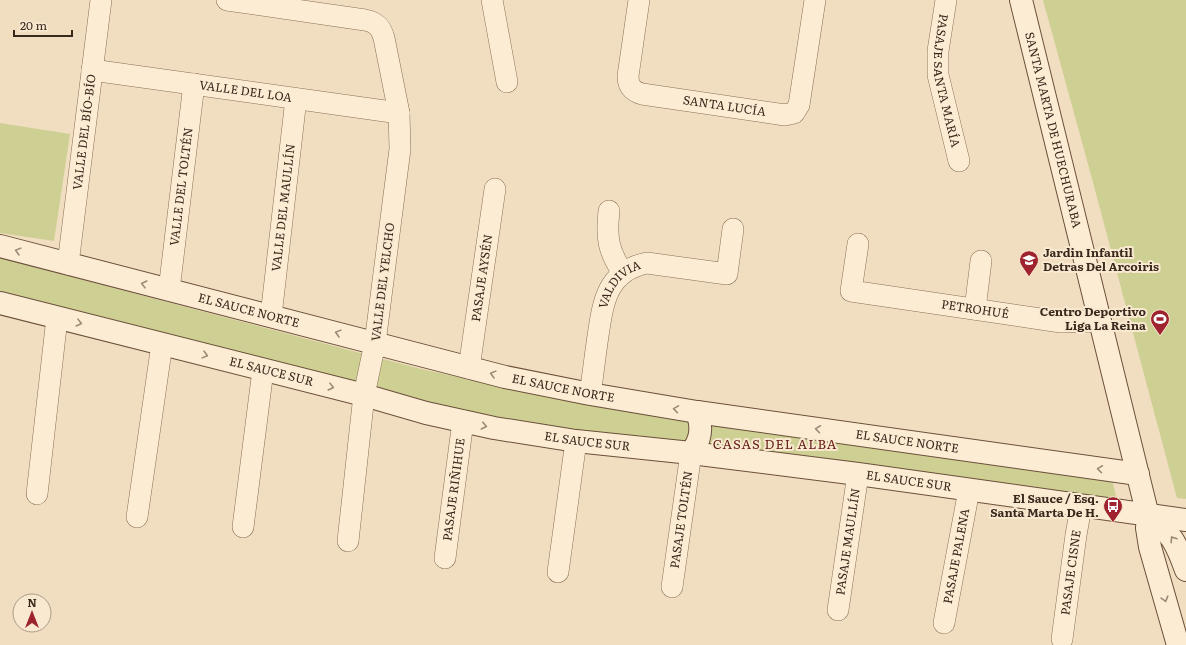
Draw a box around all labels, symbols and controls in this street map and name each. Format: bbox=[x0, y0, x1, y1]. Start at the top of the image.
scale bar bbox=[14, 12, 72, 38]
street label: PASAJE SANTA MARÍA bbox=[930, 13, 965, 149]
text: 20 m bbox=[20, 16, 47, 34]
street label: SANTA MARTA DE HUECHURABA bbox=[1021, 30, 1087, 230]
street label: VALLE DEL BÍO-BÍO bbox=[67, 73, 100, 191]
street label: VALLE DEL LOA bbox=[198, 75, 293, 106]
street label: SANTA LUCÍA bbox=[682, 90, 767, 120]
street label: VALLE DEL TOLTÉN bbox=[164, 126, 197, 247]
street label: VALLE DEL MAULLÍN bbox=[266, 143, 299, 272]
street label: VALLE DEL YELCHO bbox=[366, 221, 398, 342]
street label: PASAJE AYSÉN bbox=[466, 233, 496, 323]
place label: Jardin Infantil Detras Del Arcoiris bbox=[1043, 243, 1159, 275]
one-way arrow bbox=[15, 247, 22, 256]
school or university icon: Jardin Infantil Detras Del Arcoiris bbox=[1018, 249, 1040, 277]
street label: VALDIVIA bbox=[593, 255, 643, 310]
one-way arrow bbox=[141, 280, 147, 288]
street label: EL SAUCE NORTE bbox=[196, 288, 302, 331]
street label: PETROHUÉ bbox=[940, 294, 1011, 322]
place label: Centro Deportivo Liga La Reina bbox=[1040, 302, 1146, 334]
sports icon: Centro Deportivo Liga La Reina bbox=[1149, 308, 1171, 336]
one-way arrow bbox=[75, 318, 82, 327]
one-way arrow bbox=[334, 330, 341, 338]
one-way arrow bbox=[201, 350, 208, 358]
street label: EL SAUCE SUR bbox=[228, 351, 316, 390]
street label: EL SAUCE NORTE bbox=[510, 369, 616, 406]
one-way arrow bbox=[490, 370, 497, 379]
one-way arrow bbox=[327, 382, 334, 390]
one-way arrow bbox=[673, 405, 679, 414]
one-way arrow bbox=[480, 421, 487, 429]
street label: EL SAUCE NORTE bbox=[854, 424, 960, 457]
one-way arrow bbox=[815, 425, 821, 434]
street label: EL SAUCE SUR bbox=[543, 426, 632, 455]
district label: CASAS DEL ALBA bbox=[713, 434, 837, 453]
street label: PASAJE RIÑIHUE bbox=[437, 436, 469, 542]
street label: EL SAUCE SUR bbox=[865, 465, 953, 495]
one-way arrow bbox=[1096, 465, 1103, 474]
street label: PASAJE TOLTÉN bbox=[665, 470, 696, 570]
street label: PASAJE MAULLÍN bbox=[830, 487, 864, 596]
place label: El Sauce / Esq. Santa Marta De H. bbox=[990, 489, 1099, 521]
bus stop icon: El Sauce / Esq. Santa Marta De H. bbox=[1102, 495, 1124, 523]
street label: PASAJE PALENA bbox=[938, 507, 973, 605]
street label: PASAJE CISNE bbox=[1055, 528, 1085, 616]
one-way arrow bbox=[1170, 536, 1177, 543]
north arrow bbox=[12, 593, 52, 633]
text: N bbox=[27, 594, 37, 610]
one-way arrow bbox=[1160, 596, 1169, 603]

